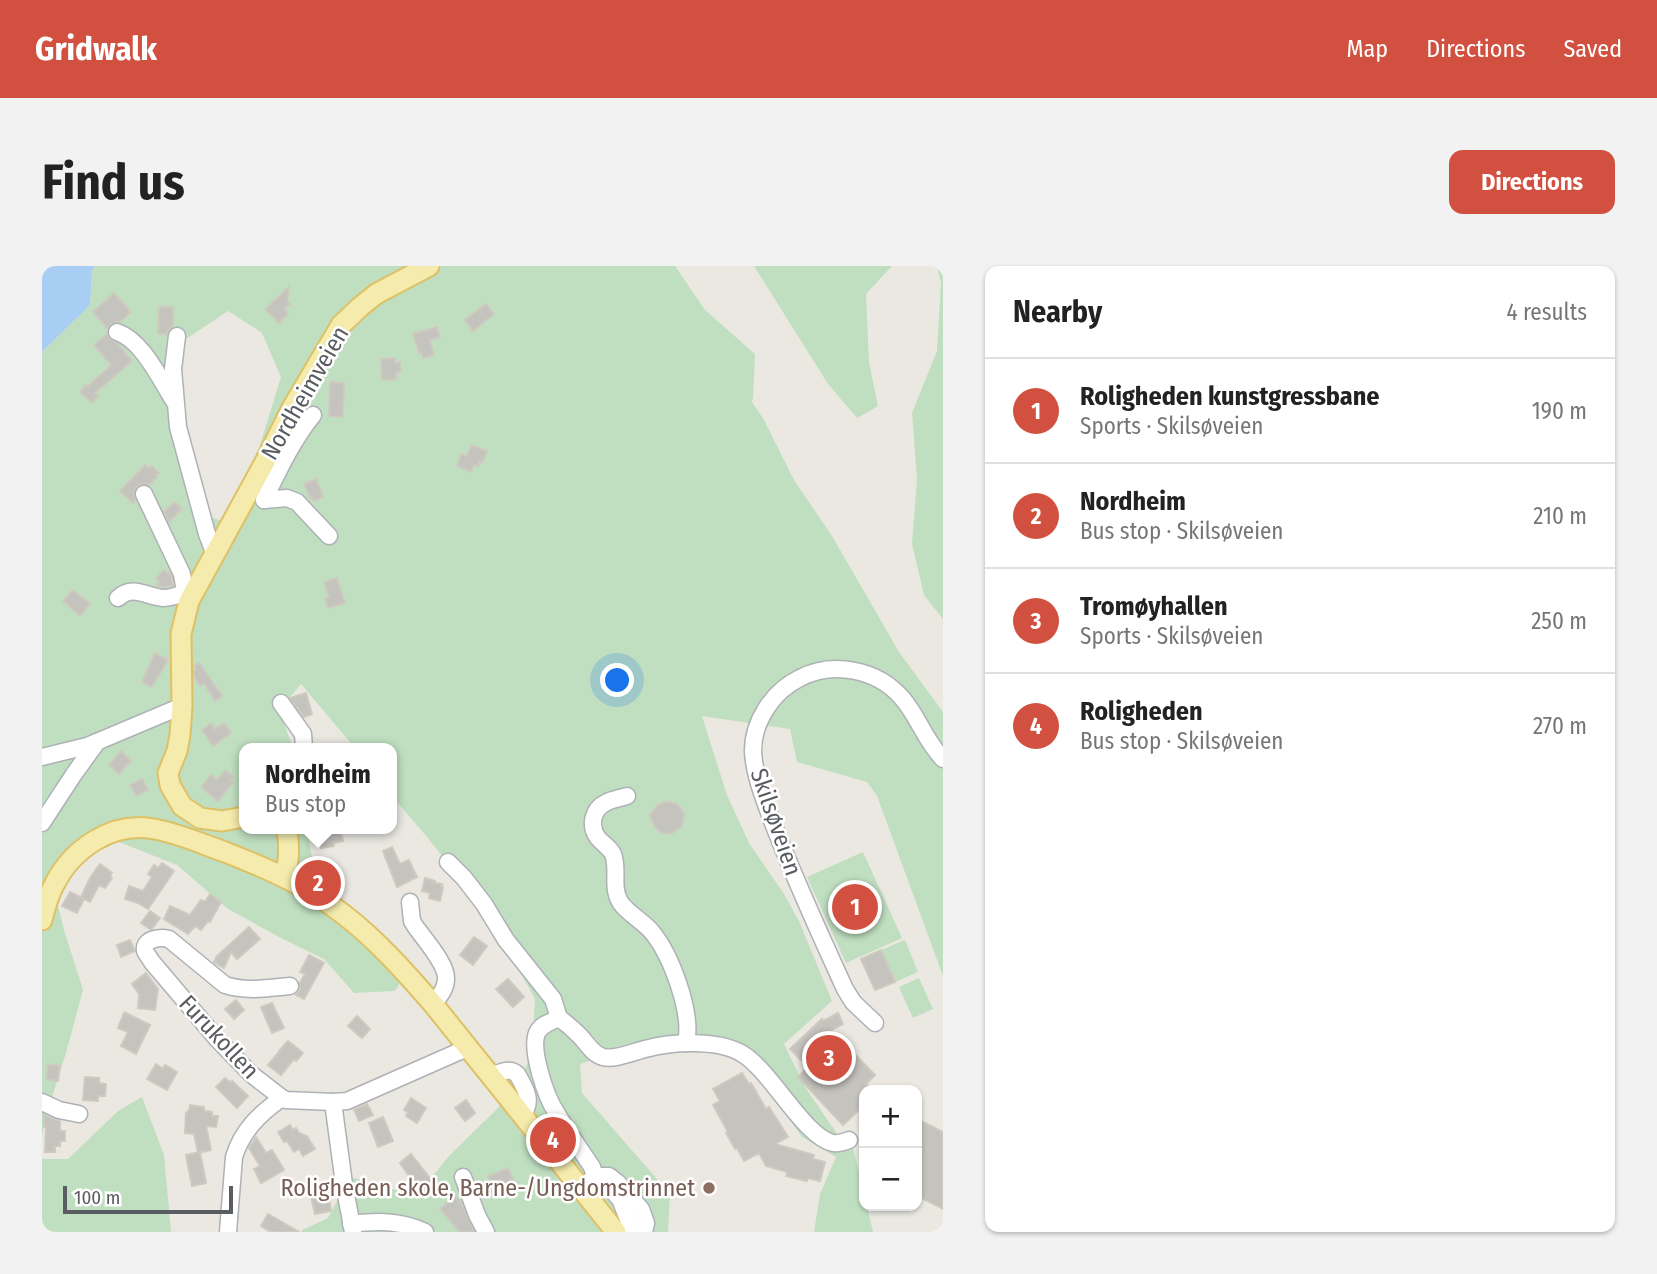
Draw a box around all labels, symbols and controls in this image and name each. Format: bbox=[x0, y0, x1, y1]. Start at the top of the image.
text: Gridwalk bbox=[35, 29, 157, 69]
text: Map bbox=[1347, 35, 1388, 63]
text: Directions bbox=[1426, 35, 1525, 63]
text: Saved bbox=[1563, 35, 1622, 63]
button: Directions bbox=[1449, 150, 1615, 214]
text: Find us bbox=[42, 153, 185, 212]
text: Nearby bbox=[1013, 294, 1102, 330]
text: 4 results bbox=[1506, 298, 1587, 326]
street label: Nordheimveien bbox=[255, 321, 355, 465]
text: Roligheden kunstgressbane bbox=[1080, 381, 1379, 412]
text: 1 bbox=[1031, 397, 1041, 425]
text: 190 m bbox=[1532, 397, 1587, 425]
text: Sports · Skilsøveien bbox=[1080, 412, 1263, 440]
text: Nordheim bbox=[1080, 486, 1186, 517]
text: 2 bbox=[1031, 502, 1041, 530]
text: 210 m bbox=[1533, 502, 1587, 530]
text: Bus stop · Skilsøveien bbox=[1080, 517, 1283, 545]
text: Tromøyhallen bbox=[1080, 591, 1228, 622]
text: 3 bbox=[1031, 607, 1041, 635]
text: 250 m bbox=[1531, 607, 1587, 635]
text: Sports · Skilsøveien bbox=[1080, 622, 1263, 650]
your location bbox=[600, 663, 634, 697]
text: Roligheden bbox=[1080, 696, 1203, 727]
text: 4 bbox=[1030, 712, 1042, 740]
text: 270 m bbox=[1533, 712, 1587, 740]
text: Bus stop · Skilsøveien bbox=[1080, 727, 1283, 755]
popup bbox=[239, 743, 397, 834]
text: Nordheim bbox=[265, 759, 371, 790]
street label: Skilsøveien bbox=[745, 765, 807, 879]
text: Bus stop bbox=[265, 790, 346, 818]
pin: 2 bbox=[295, 857, 341, 909]
pin: 1 bbox=[832, 881, 878, 933]
street label: Furukollen bbox=[173, 990, 265, 1084]
pin: 3 bbox=[806, 1032, 852, 1084]
map controls bbox=[859, 1085, 922, 1211]
button: + bbox=[859, 1085, 922, 1148]
pin: 4 bbox=[530, 1114, 576, 1166]
button: − bbox=[859, 1148, 922, 1211]
place label: Roligheden skole, Barne-/Ungdomstrinnet bbox=[281, 1174, 695, 1202]
marker: Roligheden skole, Barne-/Ungdomstrinnet bbox=[701, 1180, 717, 1196]
scale bar bbox=[63, 1183, 233, 1215]
text: 100 m bbox=[74, 1186, 120, 1209]

